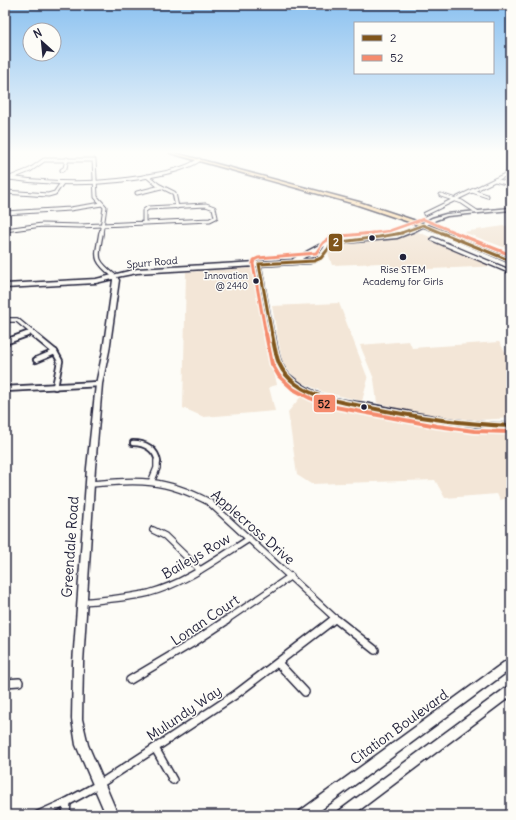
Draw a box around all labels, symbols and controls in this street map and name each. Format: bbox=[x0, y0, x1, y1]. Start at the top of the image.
north arrow bbox=[22, 22, 62, 62]
legend bbox=[354, 22, 494, 74]
text: N bbox=[31, 25, 44, 41]
text: 2 bbox=[390, 30, 397, 45]
text: 52 bbox=[390, 50, 404, 65]
line badge: 2 bbox=[328, 233, 343, 252]
unlabelled marker bbox=[367, 233, 377, 243]
text: 2 bbox=[333, 235, 339, 249]
marker: Rise STEM Academy for Girls bbox=[398, 252, 408, 262]
street label: Spurr Road bbox=[126, 254, 178, 271]
place label: Rise STEM Academy for Girls bbox=[363, 263, 444, 288]
place label: Innovation @ 2440 bbox=[204, 270, 248, 291]
marker: Innovation @ 2440 bbox=[251, 276, 261, 286]
line badge: 52 bbox=[313, 394, 336, 413]
text: 52 bbox=[318, 397, 330, 411]
unlabelled marker bbox=[359, 402, 369, 412]
street label: Applecross Drive bbox=[207, 486, 299, 568]
street label: Greendale Road bbox=[57, 496, 83, 598]
street label: Baileys Row bbox=[158, 529, 234, 583]
street label: Lonan Court bbox=[167, 590, 243, 649]
street label: Mulundy Way bbox=[143, 681, 225, 745]
street label: Citation Boulevard bbox=[347, 685, 451, 769]

